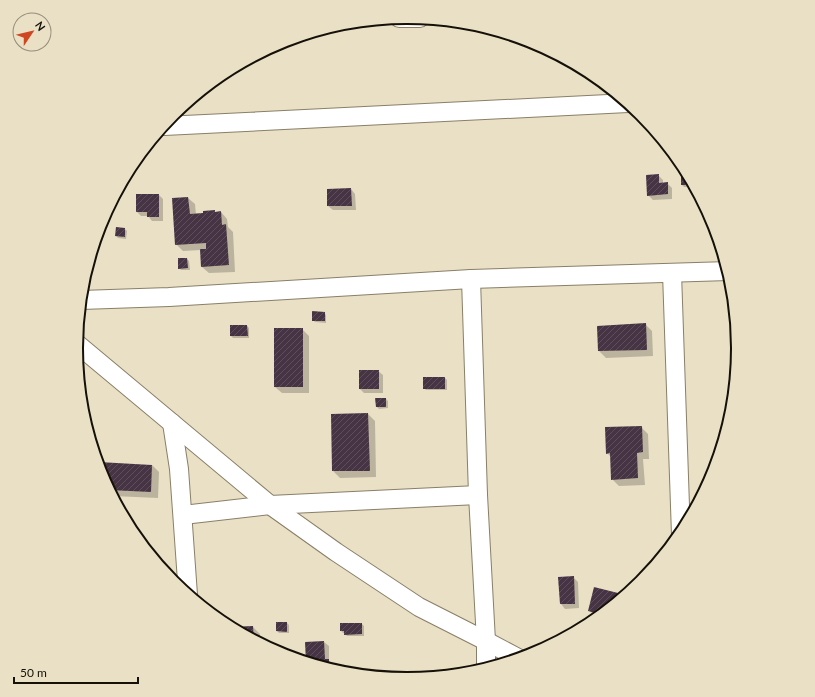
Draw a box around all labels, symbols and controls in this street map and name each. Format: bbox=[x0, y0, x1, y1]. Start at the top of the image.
north arrow bbox=[12, 12, 52, 52]
text: N bbox=[33, 19, 48, 33]
scale bar bbox=[14, 659, 138, 685]
text: 50 m bbox=[20, 665, 47, 680]

